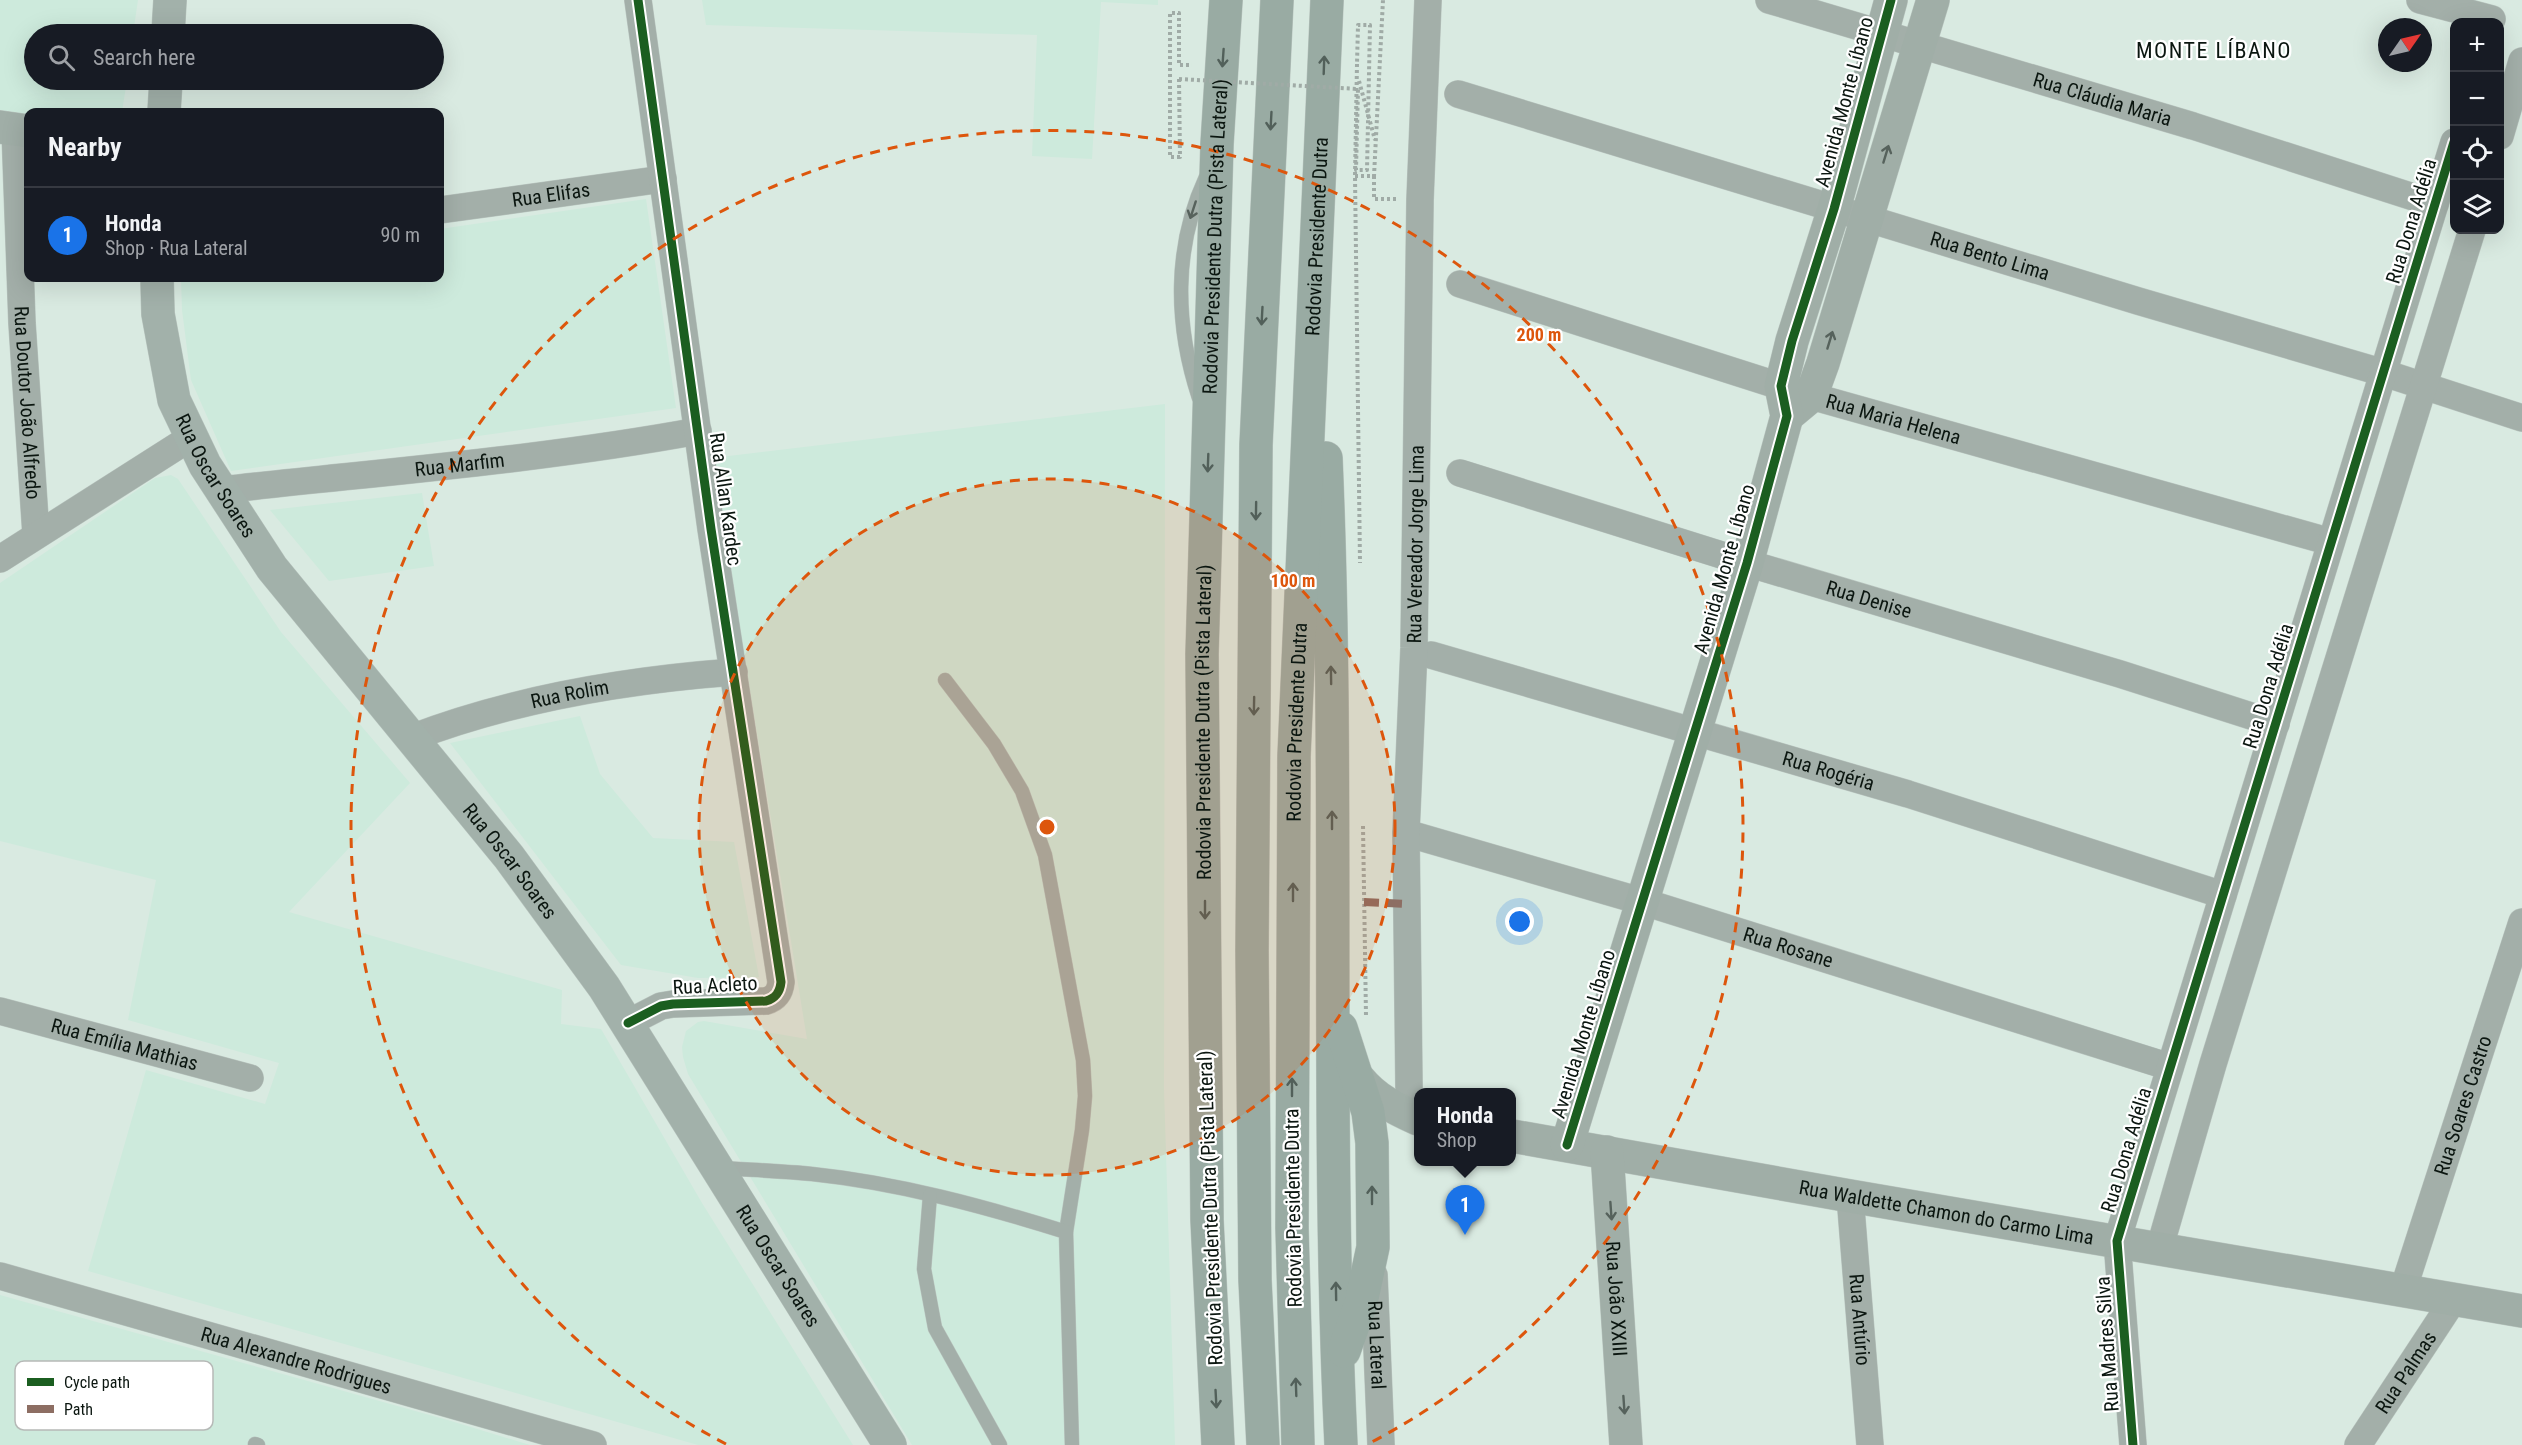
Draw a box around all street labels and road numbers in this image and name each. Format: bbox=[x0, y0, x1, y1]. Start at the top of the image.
street label: Avenida Monte Líbano bbox=[1810, 14, 1878, 190]
street label: Rua Cláudia Maria bbox=[2030, 67, 2175, 131]
street label: Rodovia Presidente Dutra (Pista Lateral) bbox=[1198, 78, 1233, 395]
street label: Rodovia Presidente Dutra bbox=[1300, 137, 1333, 337]
street label: Rua Dona Adélia bbox=[2381, 156, 2441, 286]
street label: Rua Elifas bbox=[510, 177, 592, 212]
street label: Rua Bento Lima bbox=[1927, 226, 2053, 285]
street label: Rua Doutor João Alfredo bbox=[9, 306, 46, 500]
street label: Rua Maria Helena bbox=[1823, 389, 1964, 449]
street label: Rua Oscar Soares bbox=[170, 410, 261, 542]
street label: Rua Allan Kardec bbox=[705, 431, 747, 567]
street label: Rua Vereador Jorge Lima bbox=[1402, 445, 1429, 644]
street label: Rua Marfim bbox=[414, 448, 506, 481]
street label: Avenida Monte Líbano bbox=[1688, 481, 1760, 657]
street label: Rodovia Presidente Dutra (Pista Lateral) bbox=[1190, 564, 1217, 880]
street label: Rua Denise bbox=[1823, 575, 1915, 623]
street label: Rua Dona Adélia bbox=[2238, 621, 2298, 751]
street label: Rodovia Presidente Dutra bbox=[1282, 622, 1312, 822]
street label: Rua Rolim bbox=[528, 675, 611, 713]
street label: Rua Rogéria bbox=[1780, 746, 1877, 796]
street label: Rua Oscar Soares bbox=[458, 798, 562, 924]
street label: Rua Rosane bbox=[1740, 922, 1836, 973]
street label: Avenida Monte Líbano bbox=[1546, 947, 1620, 1121]
street label: Rua Acleto bbox=[672, 971, 758, 999]
street label: Rua Emília Mathias bbox=[48, 1013, 201, 1076]
street label: Rua Soares Castro bbox=[2429, 1033, 2496, 1178]
street label: Rodovia Presidente Dutra (Pista Lateral) bbox=[1193, 1050, 1227, 1366]
street label: Rua Dona Adélia bbox=[2096, 1085, 2156, 1215]
street label: Rodovia Presidente Dutra bbox=[1279, 1108, 1307, 1308]
street label: Rua Waldette Chamon do Carmo Lima bbox=[1797, 1175, 2096, 1250]
street label: Rua Oscar Soares bbox=[731, 1200, 825, 1332]
street label: Rua João XXIII bbox=[1601, 1240, 1632, 1357]
street label: Rua Antúrio bbox=[1844, 1273, 1876, 1366]
street label: Rua Madres Silva bbox=[2090, 1276, 2124, 1412]
street label: Rua Lateral bbox=[1363, 1300, 1391, 1390]
street label: Rua Alexandre Rodrigues bbox=[198, 1322, 394, 1399]
street label: Rua Palmas bbox=[2370, 1327, 2441, 1418]

